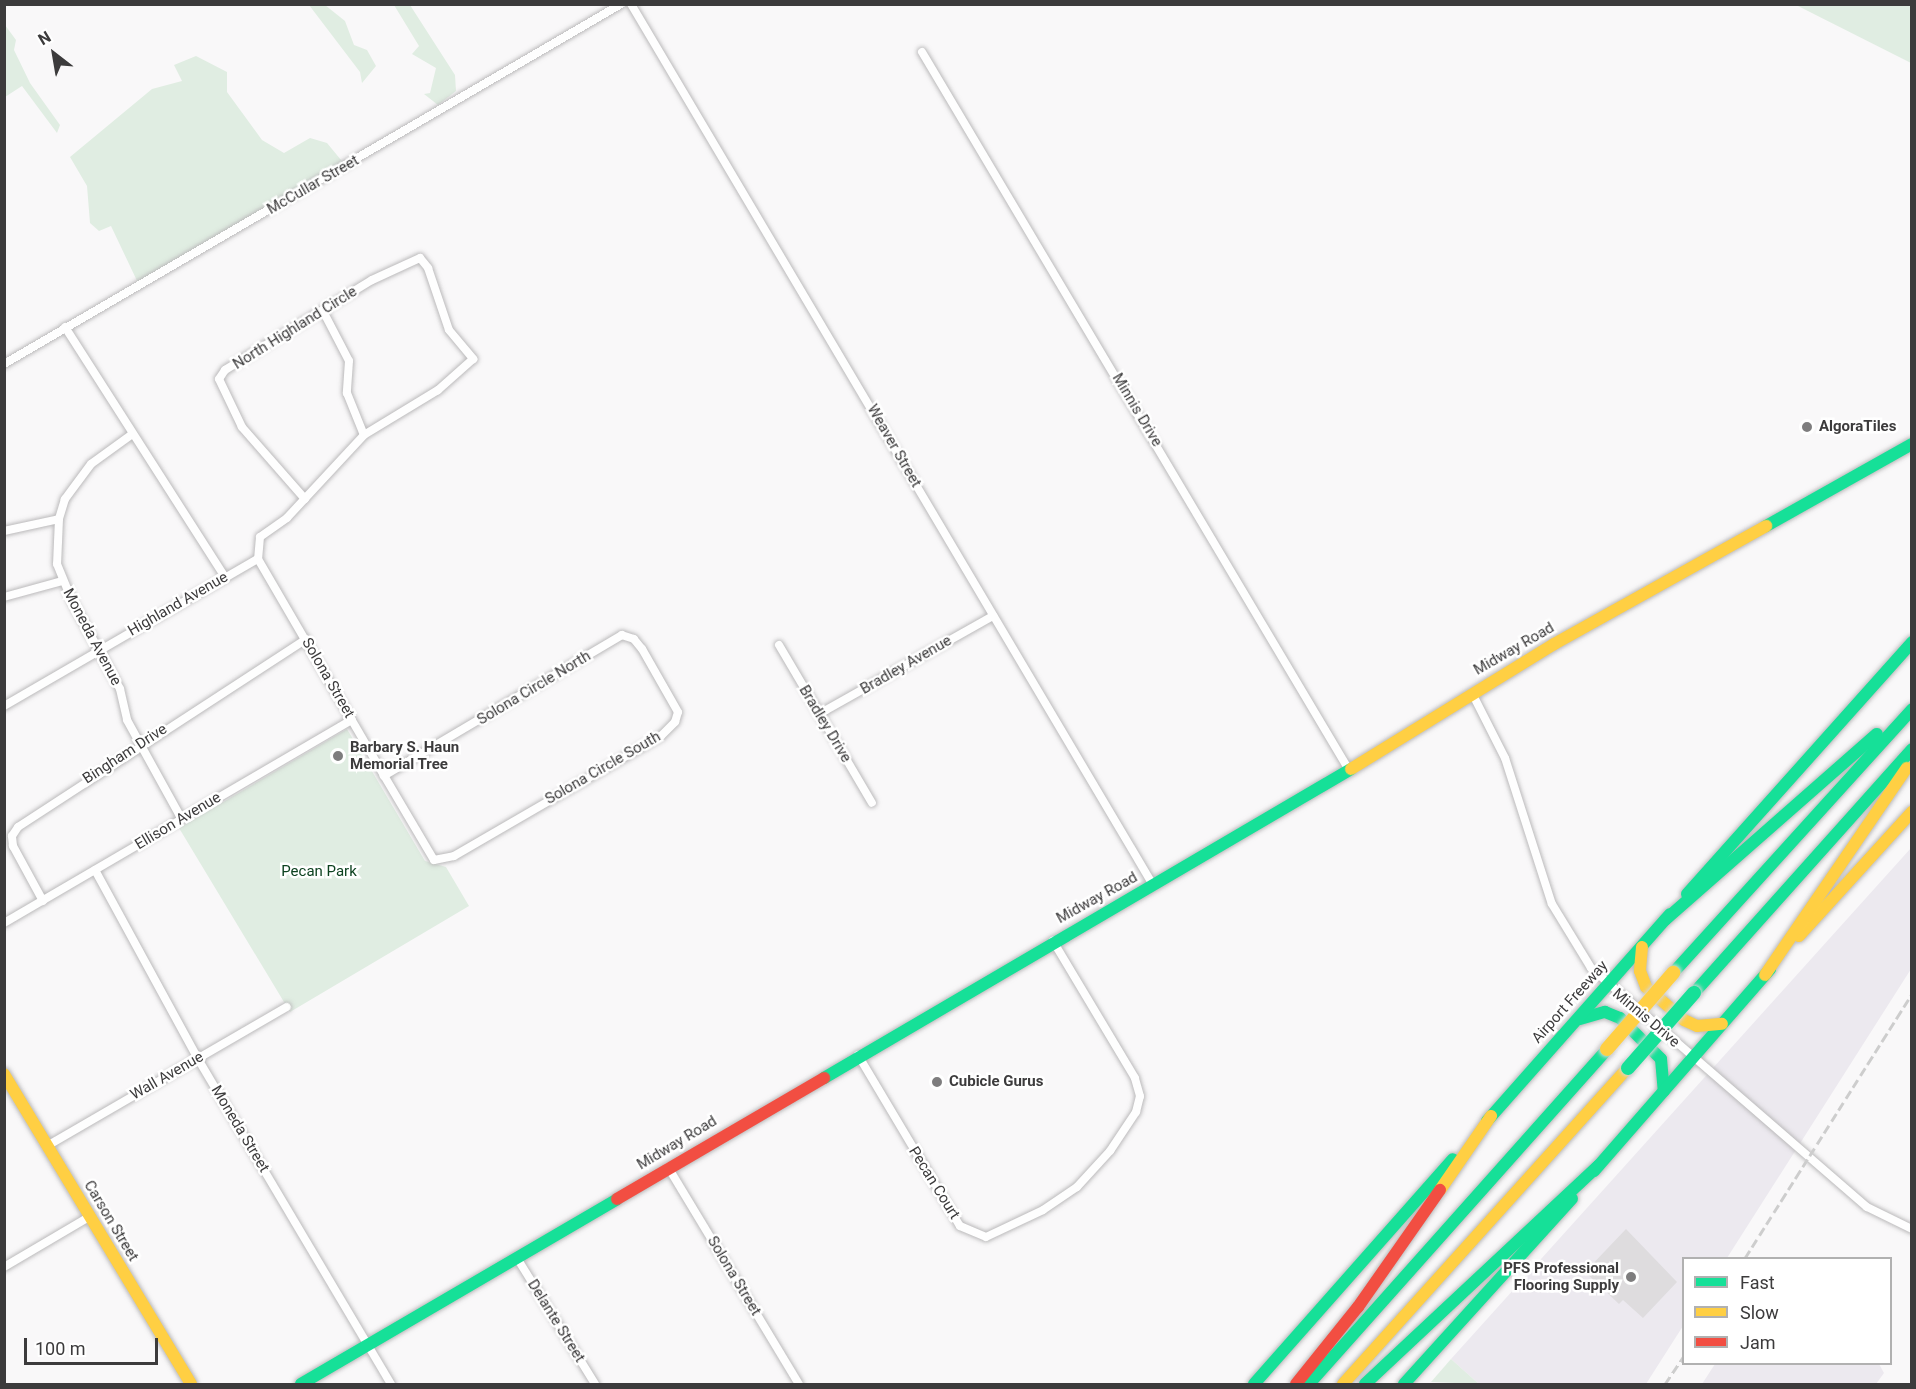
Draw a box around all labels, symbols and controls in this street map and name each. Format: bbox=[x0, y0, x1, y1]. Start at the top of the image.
north arrow bbox=[24, 24, 84, 84]
text: N bbox=[35, 27, 54, 49]
street label: McCullar Street bbox=[264, 152, 362, 218]
street label: North Highland Circle bbox=[230, 283, 360, 373]
street label: Minnis Drive bbox=[1108, 370, 1166, 450]
street label: Weaver Street bbox=[863, 401, 925, 491]
place label: AlgoraTiles bbox=[1819, 418, 1896, 436]
marker: AlgoraTiles bbox=[1800, 420, 1814, 434]
street label: Highland Avenue bbox=[125, 568, 231, 640]
street label: Moneda Avenue bbox=[59, 585, 125, 689]
street label: Midway Road bbox=[1471, 619, 1557, 679]
street label: Bradley Avenue bbox=[857, 632, 955, 698]
street label: Solona Street bbox=[298, 635, 358, 721]
street label: Solona Circle North bbox=[474, 647, 594, 729]
street label: Bradley Drive bbox=[795, 682, 855, 766]
street label: Bingham Drive bbox=[80, 720, 170, 788]
street label: Solona Circle South bbox=[542, 728, 664, 808]
place label: Barbary S. Haun Memorial Tree bbox=[350, 738, 459, 773]
marker: Barbary S. Haun Memorial Tree bbox=[331, 749, 345, 763]
street label: Ellison Avenue bbox=[132, 788, 224, 854]
park label: Pecan Park bbox=[281, 863, 357, 881]
street label: Midway Road bbox=[1053, 868, 1141, 928]
street label: Airport Freeway bbox=[1528, 957, 1612, 1047]
street label: Minnis Drive bbox=[1609, 985, 1683, 1051]
street label: Wall Avenue bbox=[127, 1048, 207, 1104]
place label: Cubicle Gurus bbox=[949, 1073, 1043, 1091]
marker: Cubicle Gurus bbox=[930, 1075, 944, 1089]
street label: Moneda Street bbox=[207, 1082, 273, 1176]
street label: Midway Road bbox=[634, 1112, 720, 1174]
street label: Pecan Court bbox=[905, 1143, 963, 1223]
street label: Carson Street bbox=[80, 1177, 142, 1265]
street label: Solona Street bbox=[703, 1233, 765, 1319]
legend bbox=[1682, 1257, 1892, 1365]
place label: PFS Professional Flooring Supply bbox=[1503, 1259, 1619, 1294]
marker: PFS Professional Flooring Supply bbox=[1624, 1270, 1638, 1284]
text: Fast bbox=[1740, 1272, 1775, 1293]
street label: Delante Street bbox=[523, 1276, 589, 1366]
text: Slow bbox=[1740, 1302, 1779, 1323]
scale bar bbox=[27, 1326, 160, 1364]
text: Jam bbox=[1740, 1332, 1776, 1353]
text: 100 m bbox=[35, 1338, 86, 1359]

